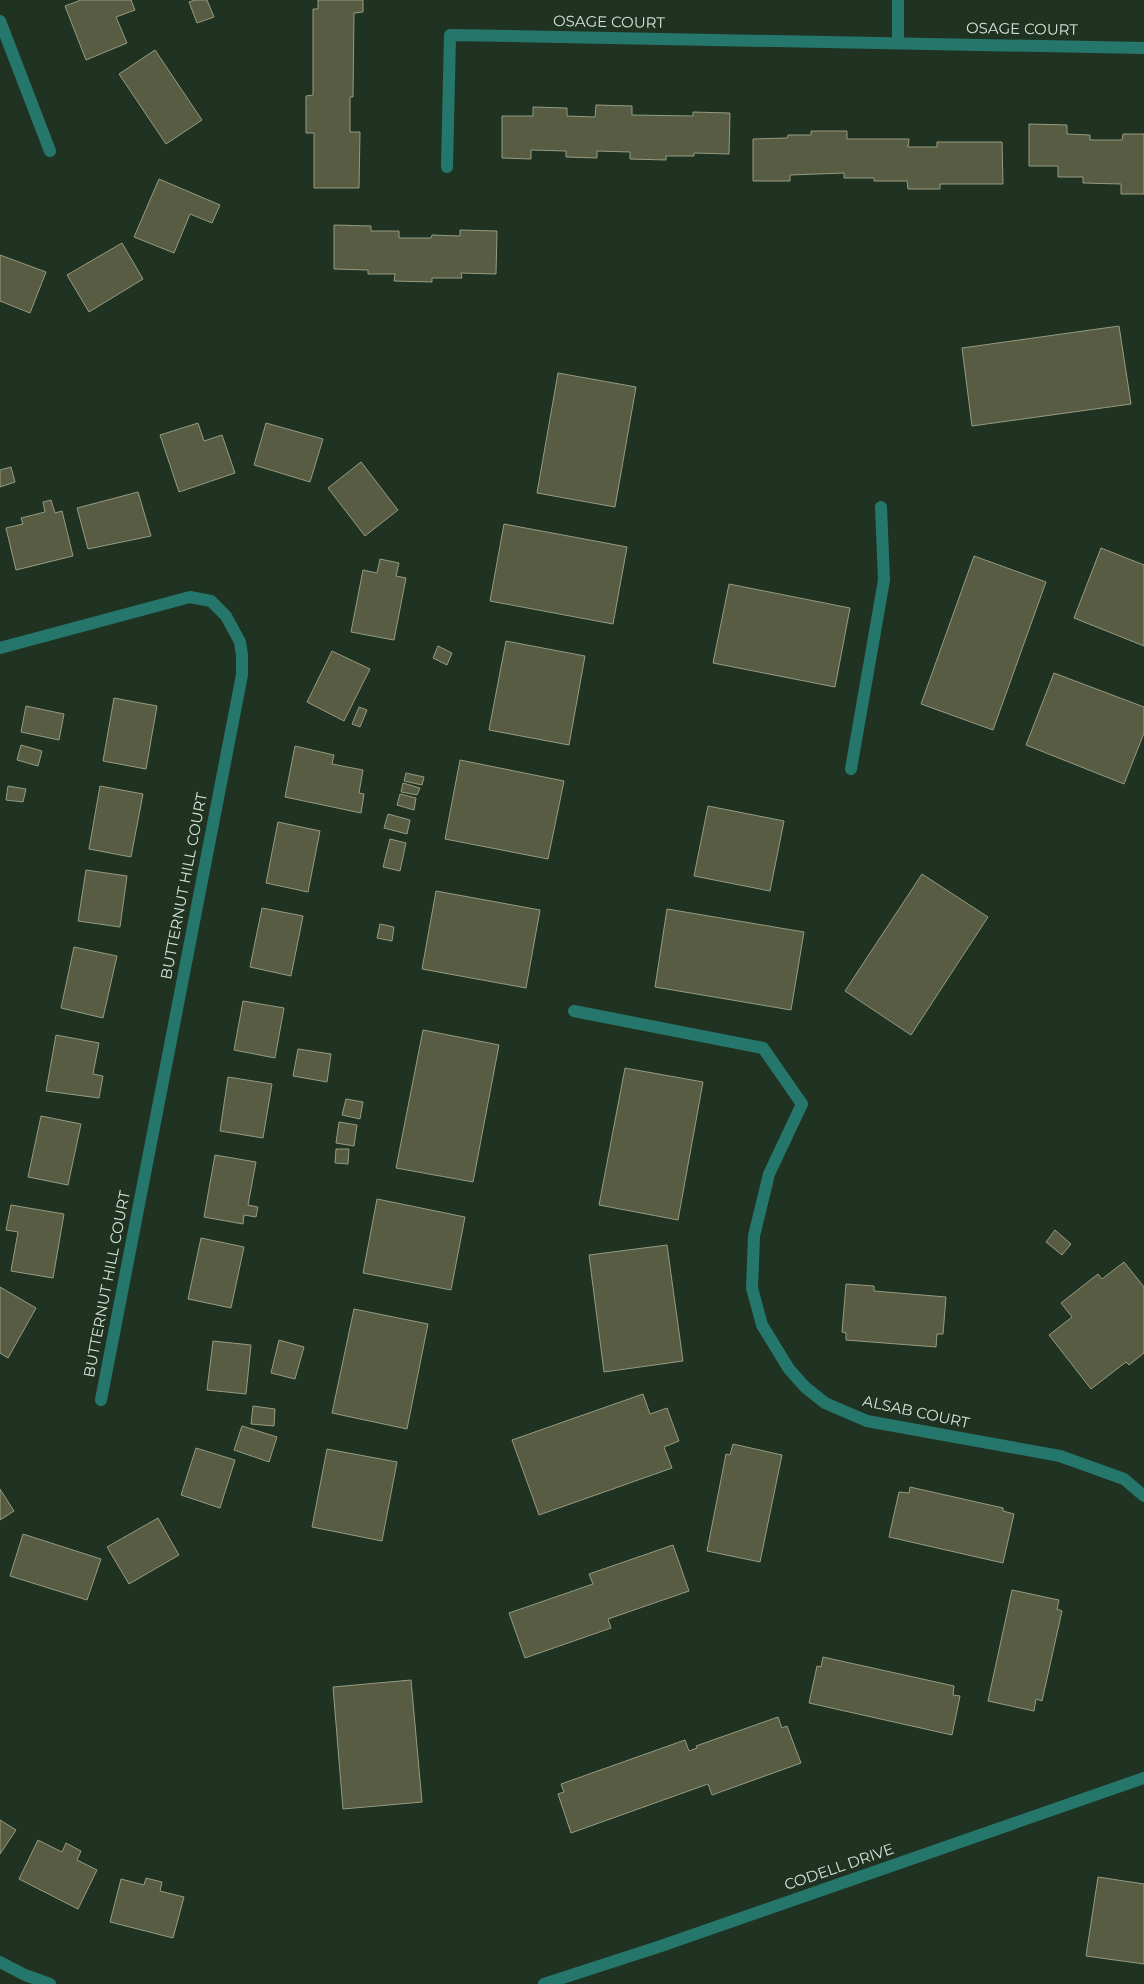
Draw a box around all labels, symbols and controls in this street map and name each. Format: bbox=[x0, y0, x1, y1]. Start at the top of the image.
street label: OSAGE COURT bbox=[553, 11, 665, 32]
street label: OSAGE COURT bbox=[966, 18, 1078, 39]
street label: BUTTERNUT HILL COURT bbox=[156, 791, 211, 981]
street label: BUTTERNUT HILL COURT bbox=[79, 1189, 134, 1379]
street label: ALSAB COURT bbox=[861, 1391, 972, 1432]
street label: CODELL DRIVE bbox=[782, 1839, 896, 1894]

